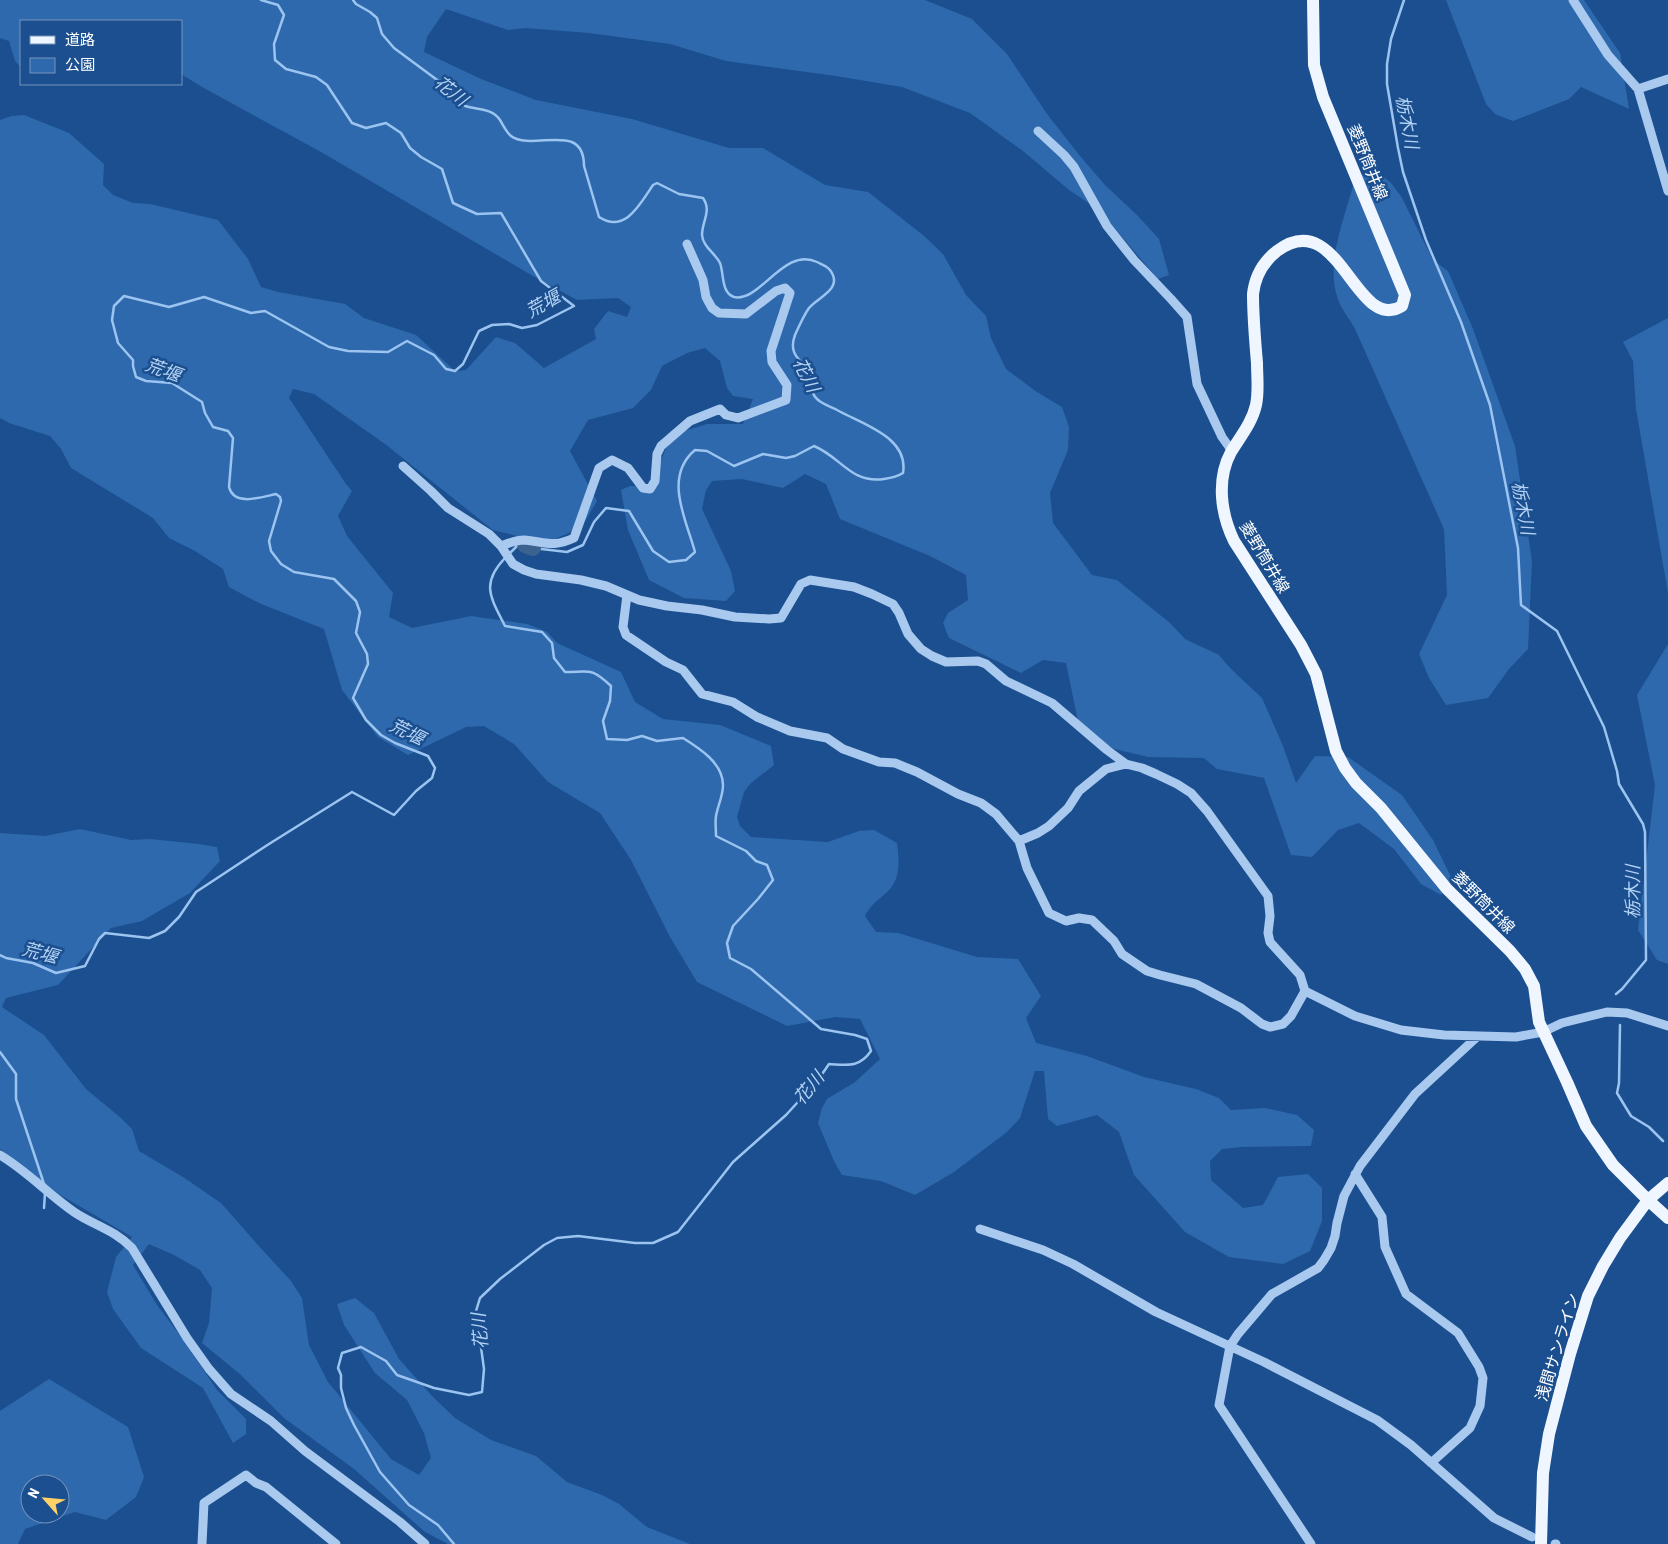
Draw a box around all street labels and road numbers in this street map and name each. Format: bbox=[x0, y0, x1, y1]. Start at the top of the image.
street label: 菱野筒井線 bbox=[1344, 122, 1391, 203]
street label: 菱野筒井線 bbox=[1236, 518, 1293, 596]
street label: 菱野筒井線 bbox=[1449, 867, 1519, 937]
street label: 浅間サンライン bbox=[1532, 1291, 1583, 1403]

